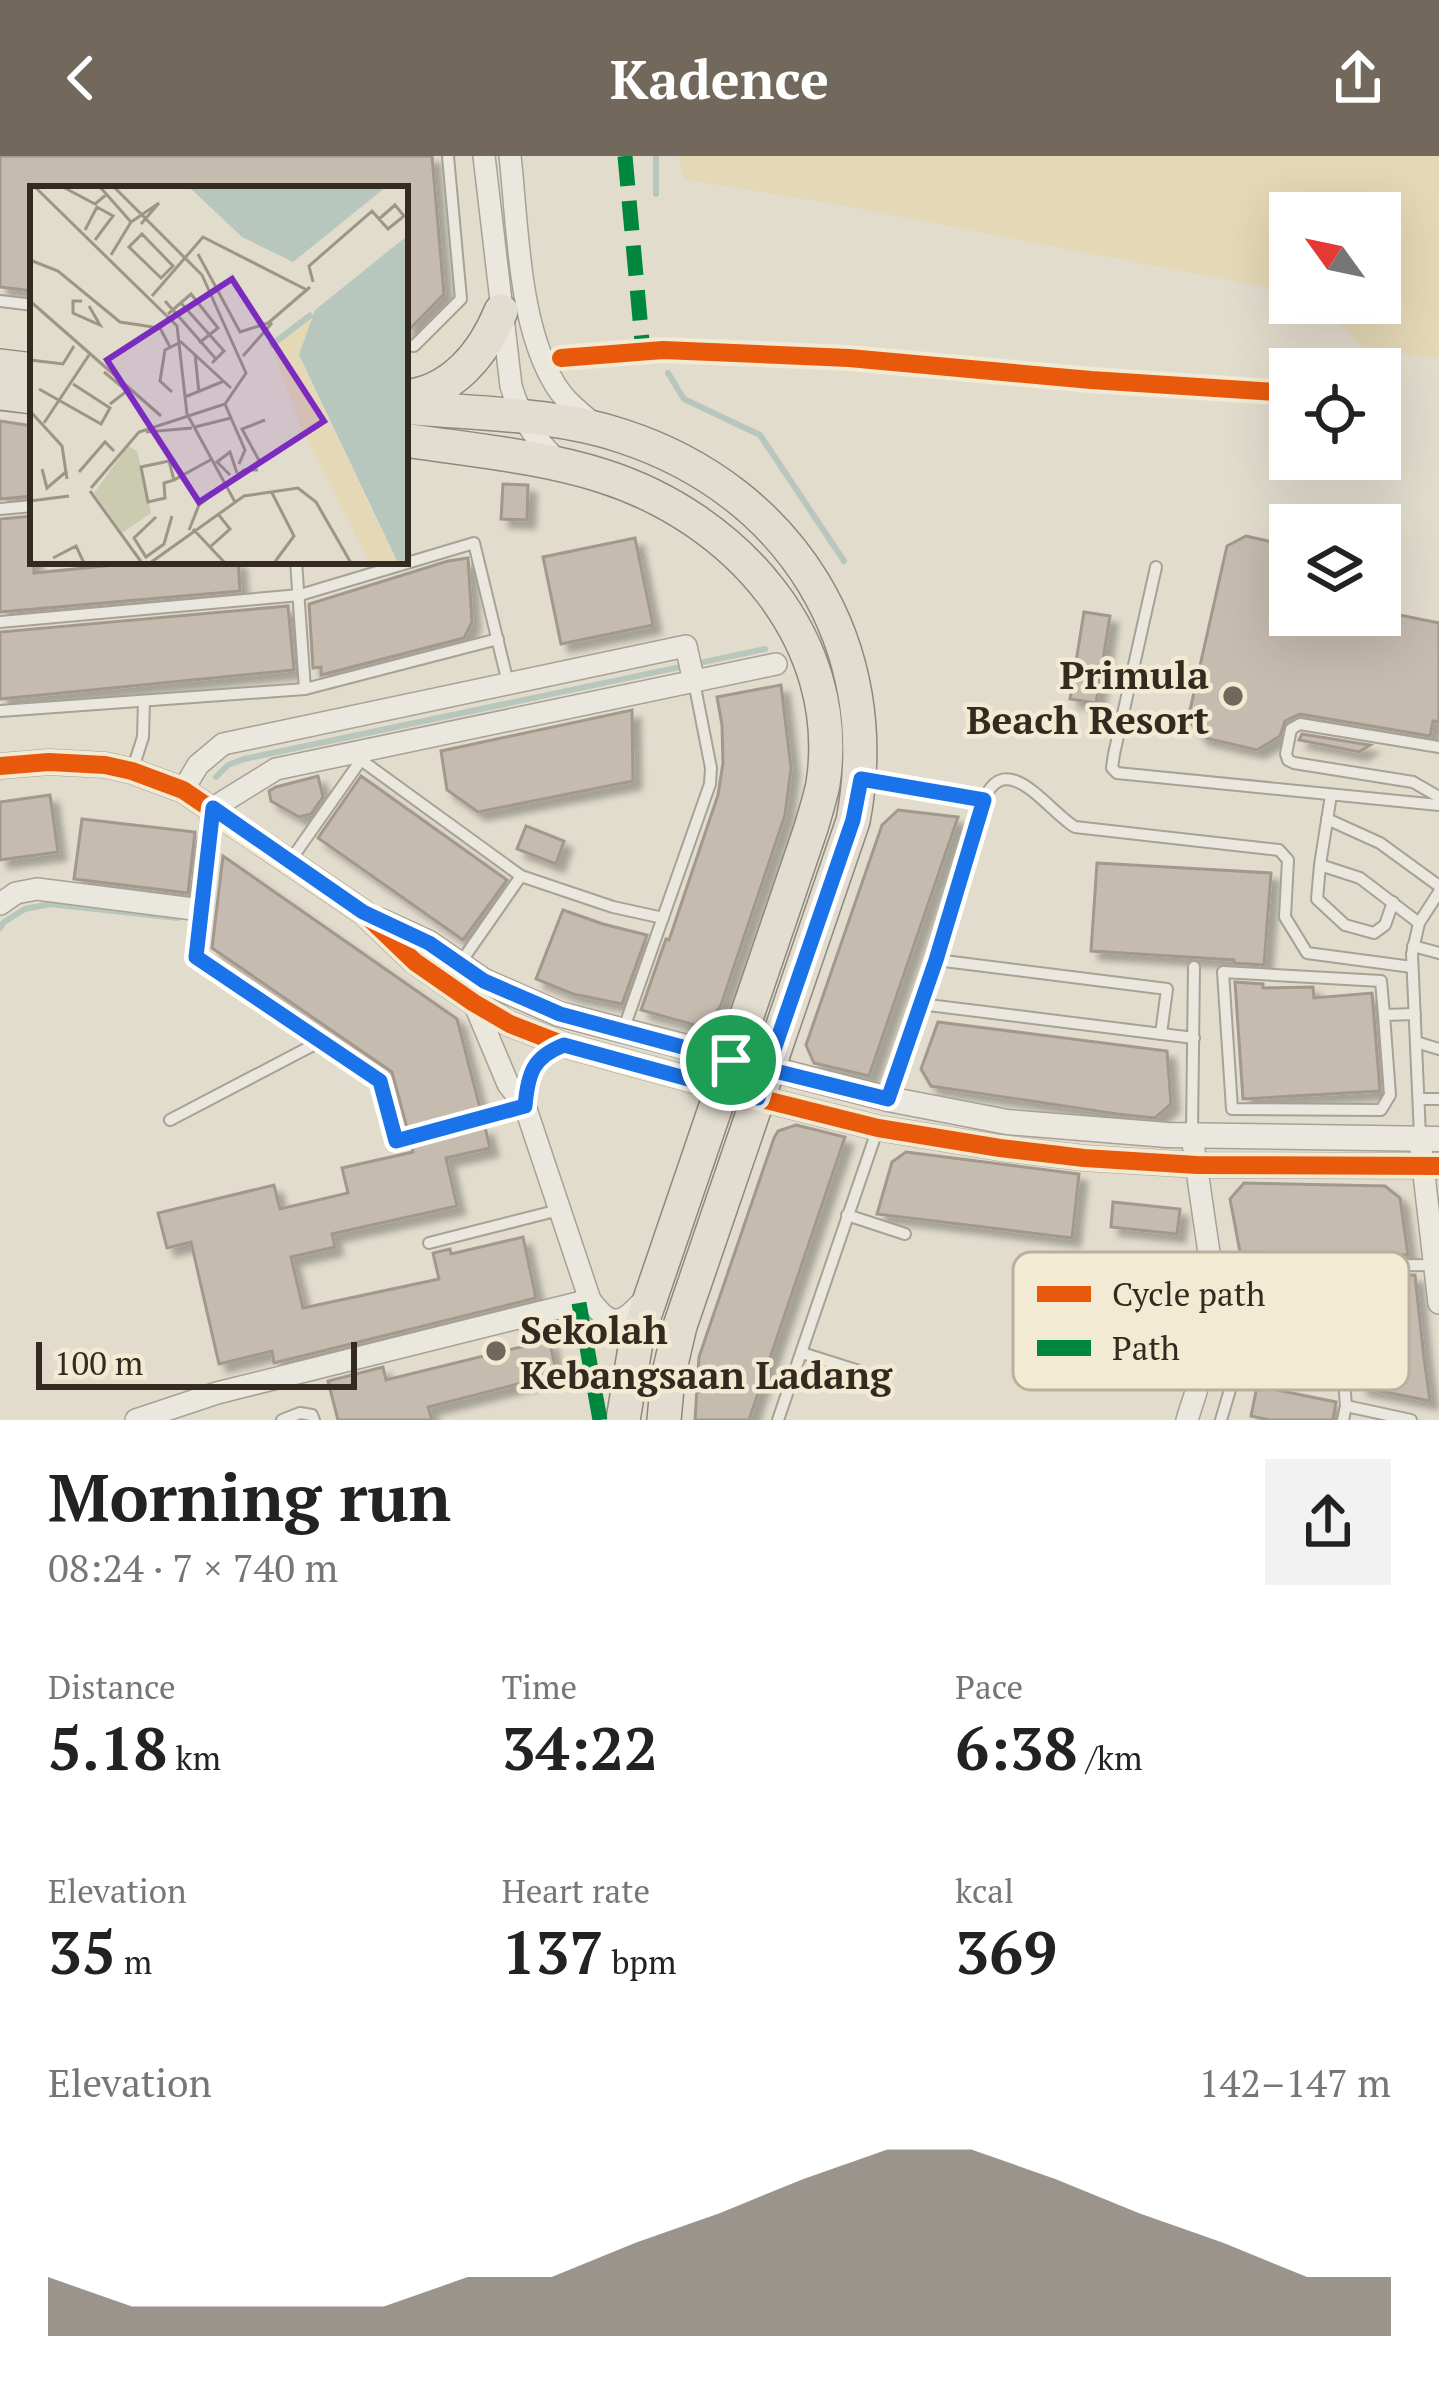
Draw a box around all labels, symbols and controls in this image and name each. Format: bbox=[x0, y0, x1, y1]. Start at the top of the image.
text: Kadence bbox=[610, 43, 829, 114]
icon: back bbox=[48, 45, 114, 111]
icon: share bbox=[1325, 45, 1391, 111]
inset map bbox=[30, 186, 408, 564]
north arrow bbox=[1269, 192, 1401, 324]
map controls bbox=[1269, 192, 1401, 636]
button: locate bbox=[1269, 348, 1401, 480]
button: layers bbox=[1269, 504, 1401, 636]
place label: Primula Beach Resort bbox=[966, 648, 1209, 745]
marker: Primula Beach Resort bbox=[1220, 683, 1246, 709]
pin bbox=[680, 1009, 782, 1111]
icon: arrive bbox=[698, 1027, 764, 1093]
legend bbox=[1013, 1252, 1409, 1390]
text: Cycle path bbox=[1112, 1272, 1265, 1315]
place label: Sekolah Kebangsaan Ladang bbox=[520, 1303, 893, 1400]
text: Path bbox=[1112, 1326, 1180, 1369]
scale bar bbox=[36, 1336, 357, 1389]
marker: Sekolah Kebangsaan Ladang bbox=[483, 1338, 509, 1364]
text: 100 m bbox=[54, 1341, 143, 1384]
text: Morning run bbox=[48, 1452, 451, 1540]
button: share bbox=[1265, 1459, 1391, 1585]
text: 08:24 · 7 × 740 m bbox=[48, 1541, 338, 1593]
text: Distance bbox=[48, 1665, 175, 1708]
text: Time bbox=[502, 1665, 577, 1708]
text: Pace bbox=[955, 1665, 1023, 1708]
text: 5.18 bbox=[48, 1708, 167, 1787]
text: 34:22 bbox=[502, 1708, 658, 1787]
text: 6:38 bbox=[955, 1708, 1078, 1787]
text: km bbox=[167, 1736, 221, 1779]
text: /km bbox=[1078, 1736, 1143, 1779]
text: Elevation bbox=[48, 1869, 187, 1912]
text: Heart rate bbox=[502, 1869, 650, 1912]
text: kcal bbox=[955, 1869, 1014, 1912]
text: 35 bbox=[48, 1912, 116, 1991]
text: 137 bbox=[502, 1912, 603, 1991]
text: 369 bbox=[955, 1912, 1057, 1991]
text: m bbox=[116, 1940, 152, 1983]
text: bpm bbox=[603, 1940, 677, 1983]
text: Elevation bbox=[48, 2056, 212, 2108]
text: 142–147 m bbox=[1199, 2056, 1391, 2108]

